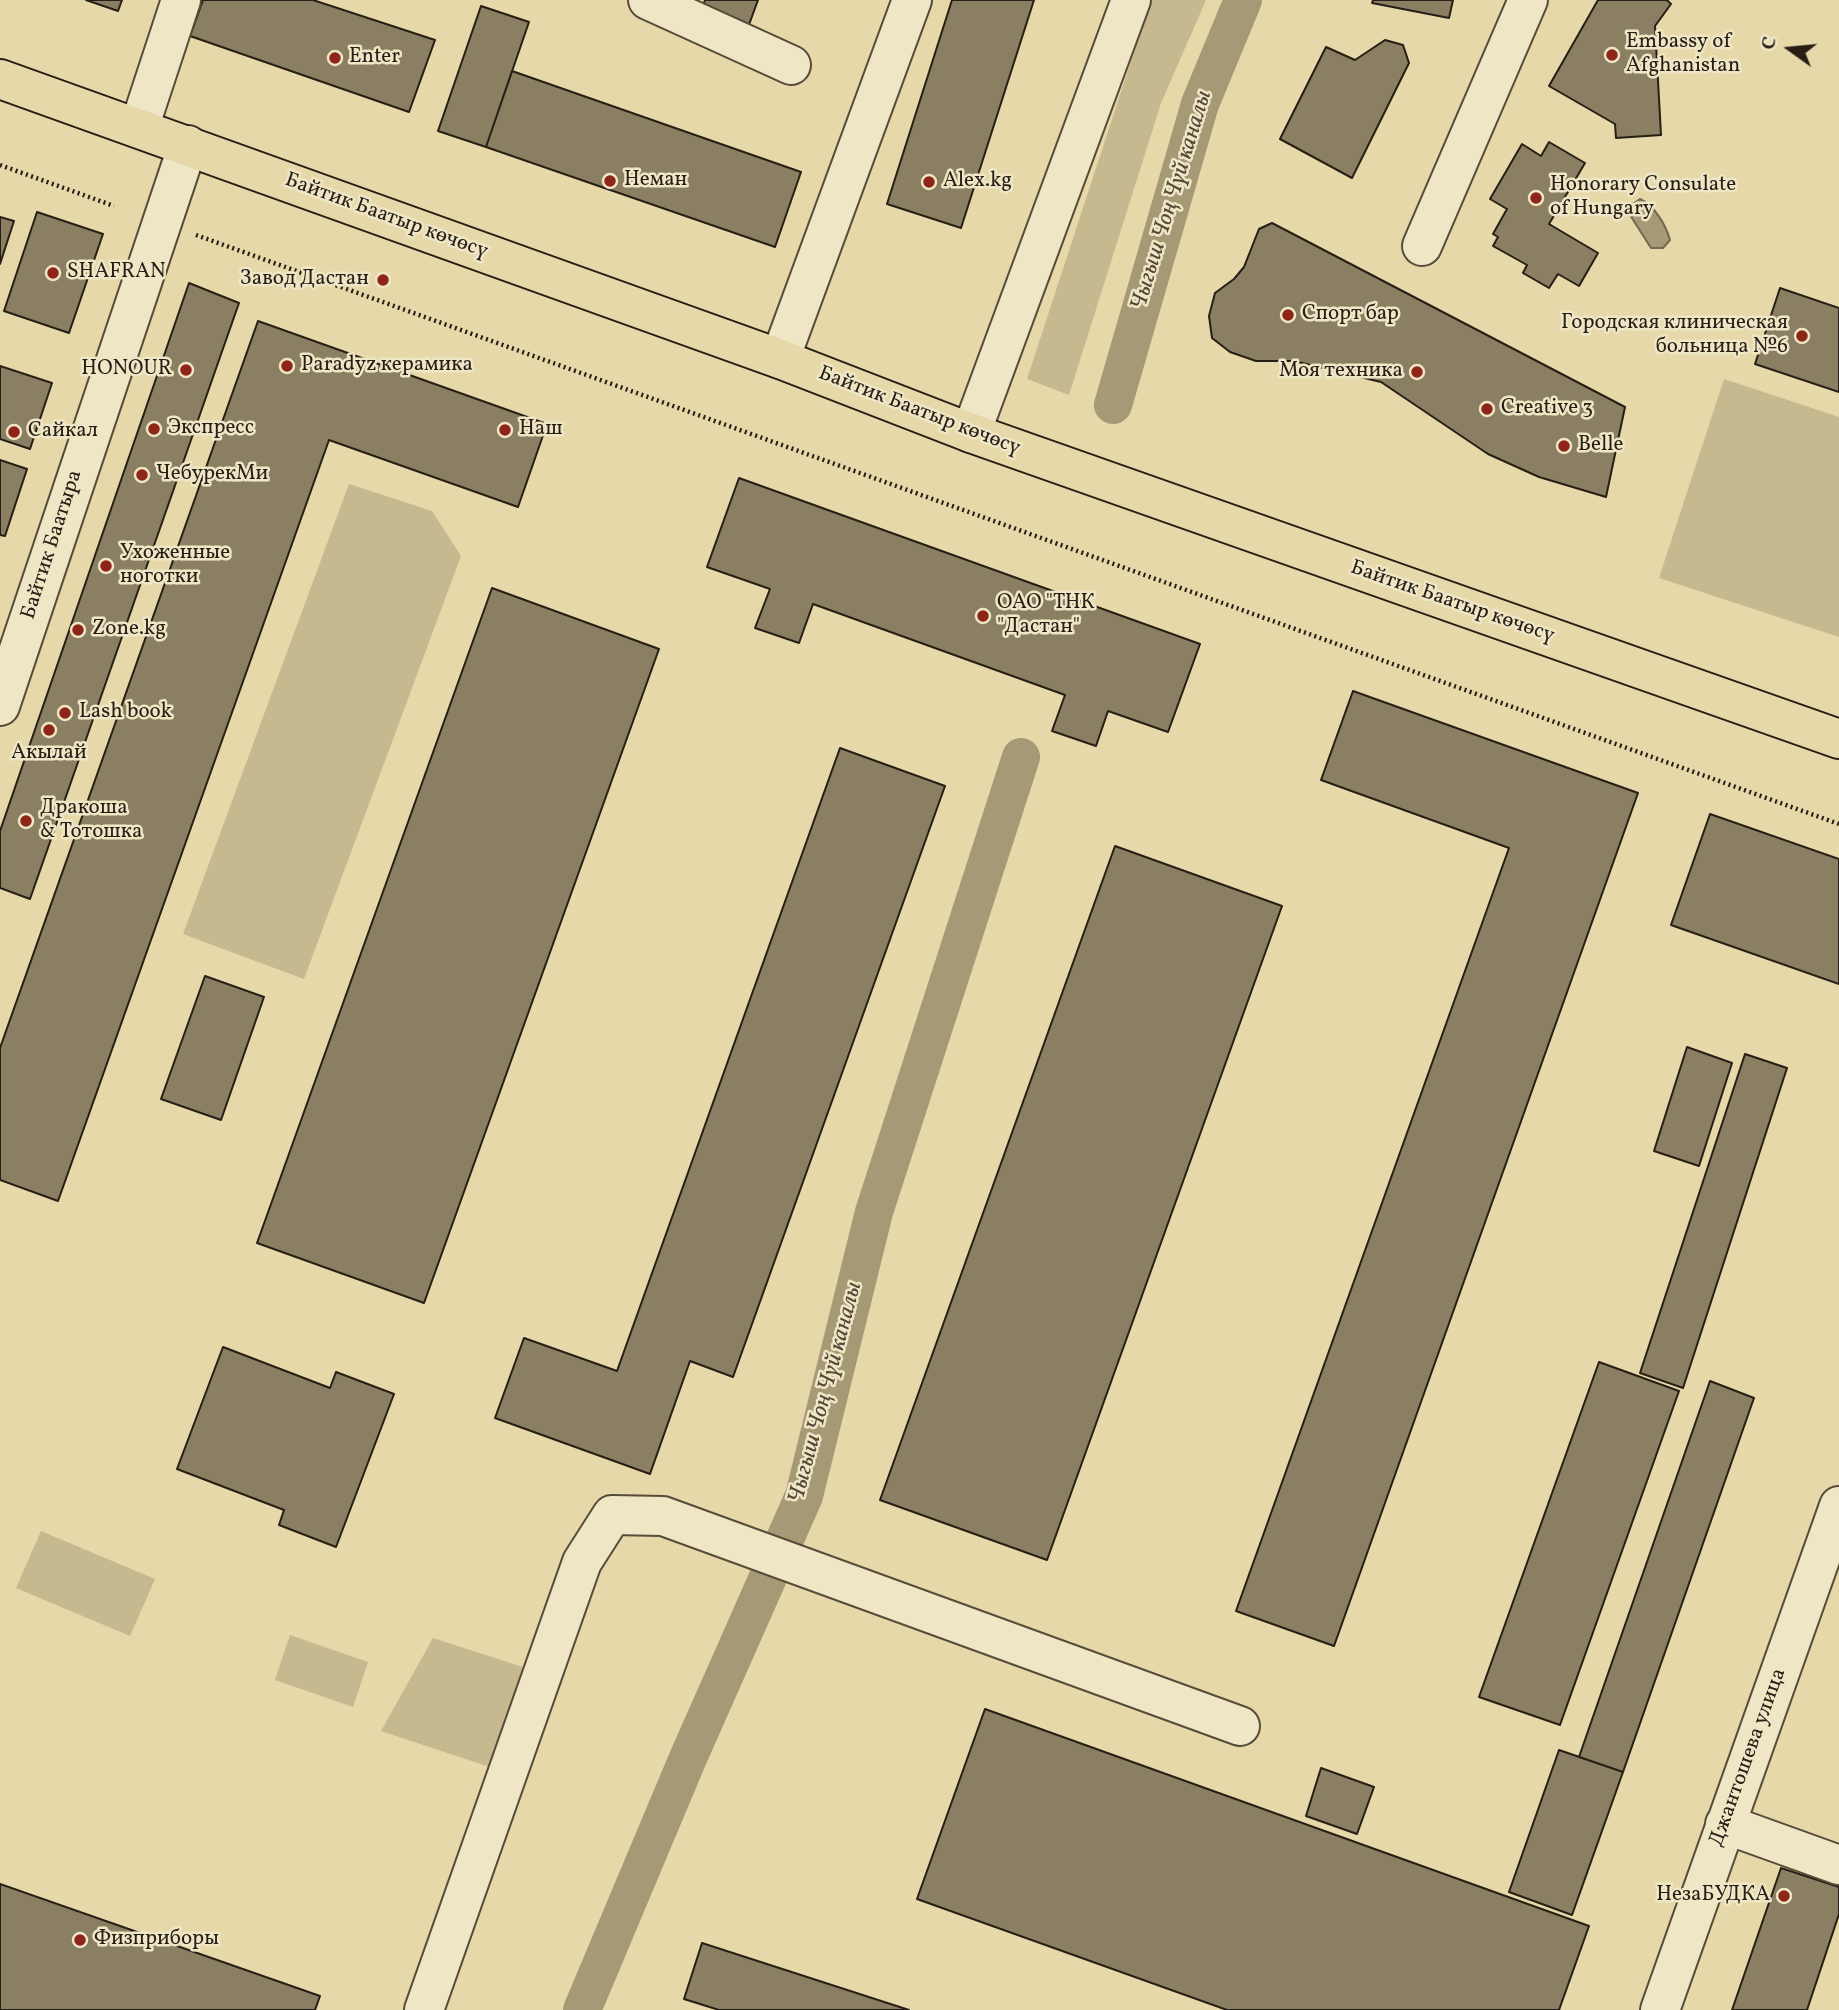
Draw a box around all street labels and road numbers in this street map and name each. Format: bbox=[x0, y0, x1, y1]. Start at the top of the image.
street label: Байтик Баатыр көчөсү bbox=[281, 169, 491, 265]
street label: Байтик Баатыр көчөсү bbox=[814, 362, 1024, 462]
street label: Байтик Баатыра bbox=[17, 467, 89, 623]
street label: Байтик Баатыр көчөсү bbox=[1347, 556, 1557, 650]
street label: Джантошева улица bbox=[1705, 1665, 1793, 1851]

